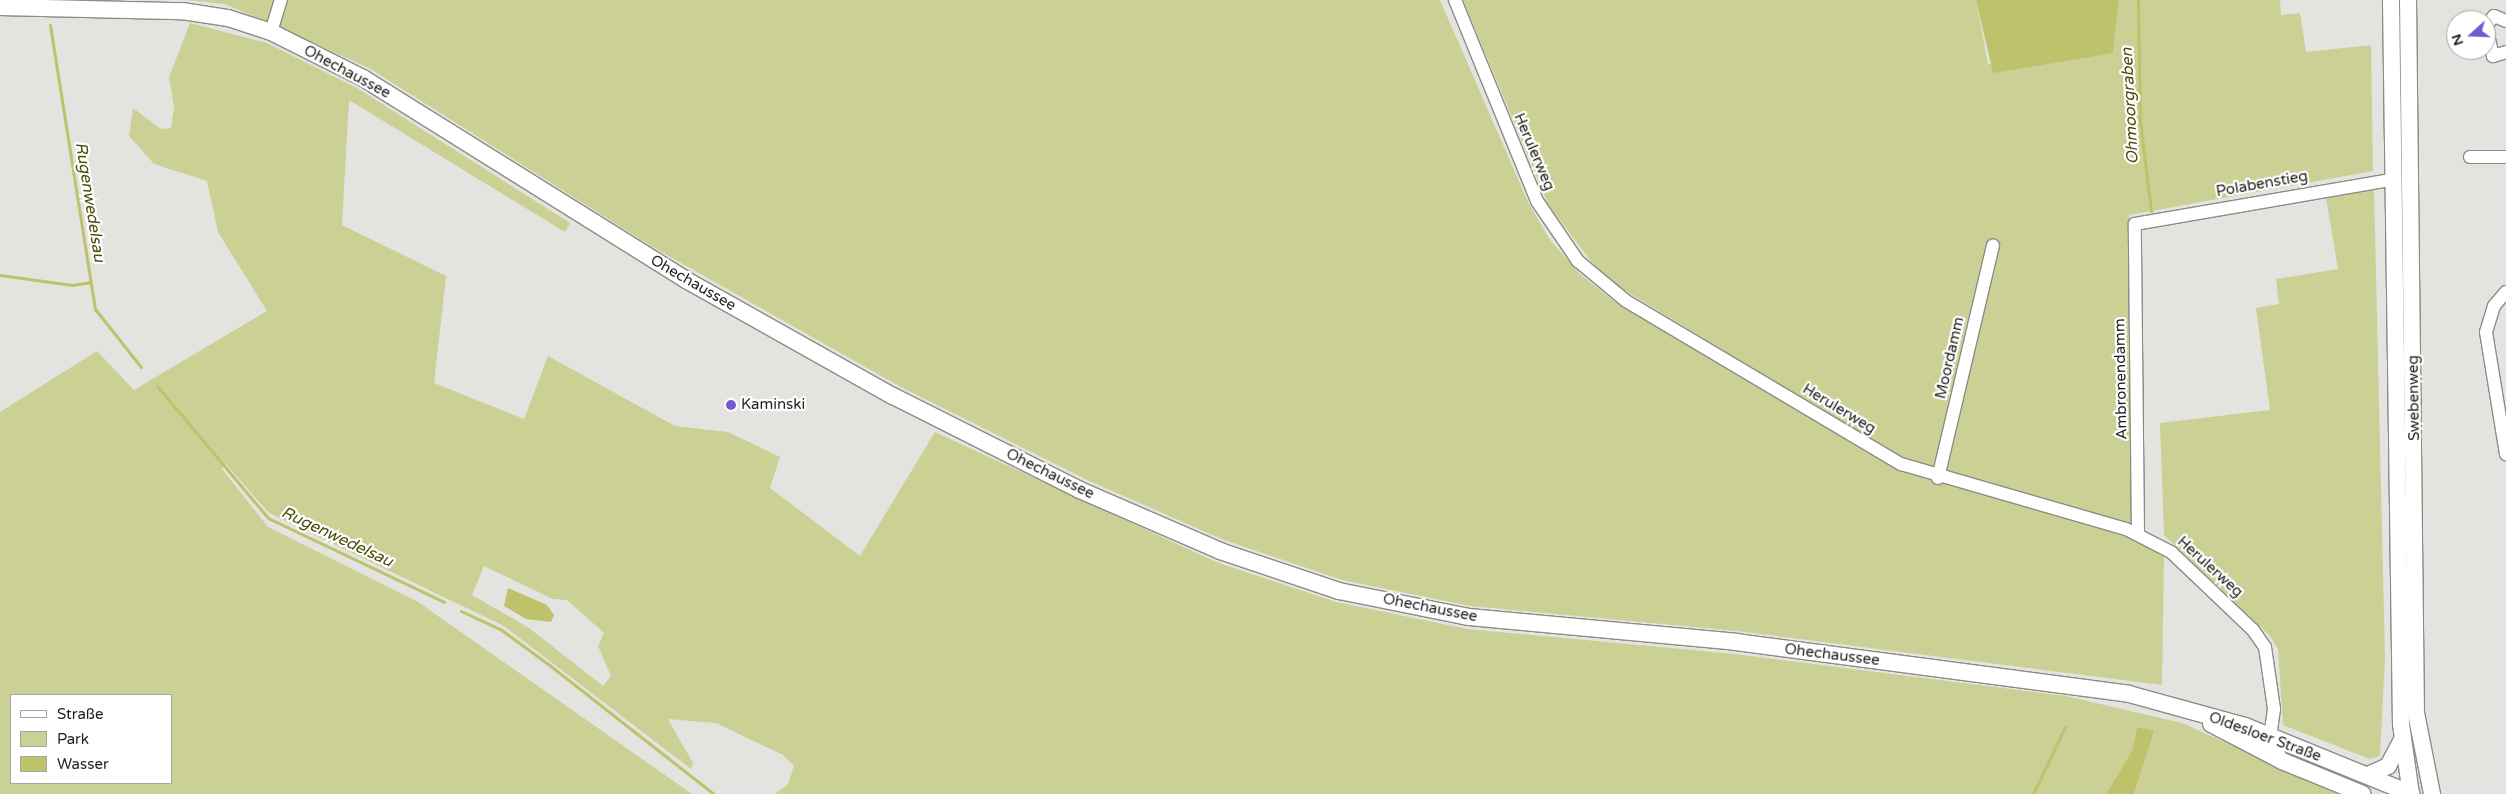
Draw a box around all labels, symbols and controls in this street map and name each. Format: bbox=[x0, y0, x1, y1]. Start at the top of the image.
north arrow bbox=[2446, 10, 2496, 60]
text: N bbox=[2447, 32, 2467, 48]
street label: Ohechaussee bbox=[301, 42, 393, 102]
water label: Ohmoorgraben bbox=[2117, 47, 2143, 165]
street label: Herulerweg bbox=[1510, 111, 1558, 193]
water label: Rugenwedelsau bbox=[71, 141, 109, 263]
street label: Polabenstieg bbox=[2215, 167, 2309, 201]
street label: Ohechaussee bbox=[647, 251, 739, 315]
street label: Moordamm bbox=[1932, 315, 1968, 401]
street label: Ambronendamm bbox=[2111, 318, 2131, 440]
street label: Swebenweg bbox=[2404, 355, 2424, 441]
street label: Herulerweg bbox=[1799, 380, 1879, 438]
place label: Kaminski bbox=[741, 396, 805, 414]
marker: Kaminski bbox=[725, 399, 737, 411]
street label: Ohechaussee bbox=[1003, 445, 1097, 503]
water label: Rugenwedelsau bbox=[278, 503, 396, 571]
street label: Herulerweg bbox=[2173, 533, 2247, 601]
street label: Ohechaussee bbox=[1381, 590, 1479, 626]
street label: Ohechaussee bbox=[1783, 640, 1881, 670]
legend bbox=[10, 694, 172, 784]
text: Straße bbox=[57, 705, 103, 723]
street label: Oldesloer Straße bbox=[2206, 708, 2324, 766]
text: Park bbox=[57, 730, 89, 748]
text: Wasser bbox=[57, 755, 109, 773]

